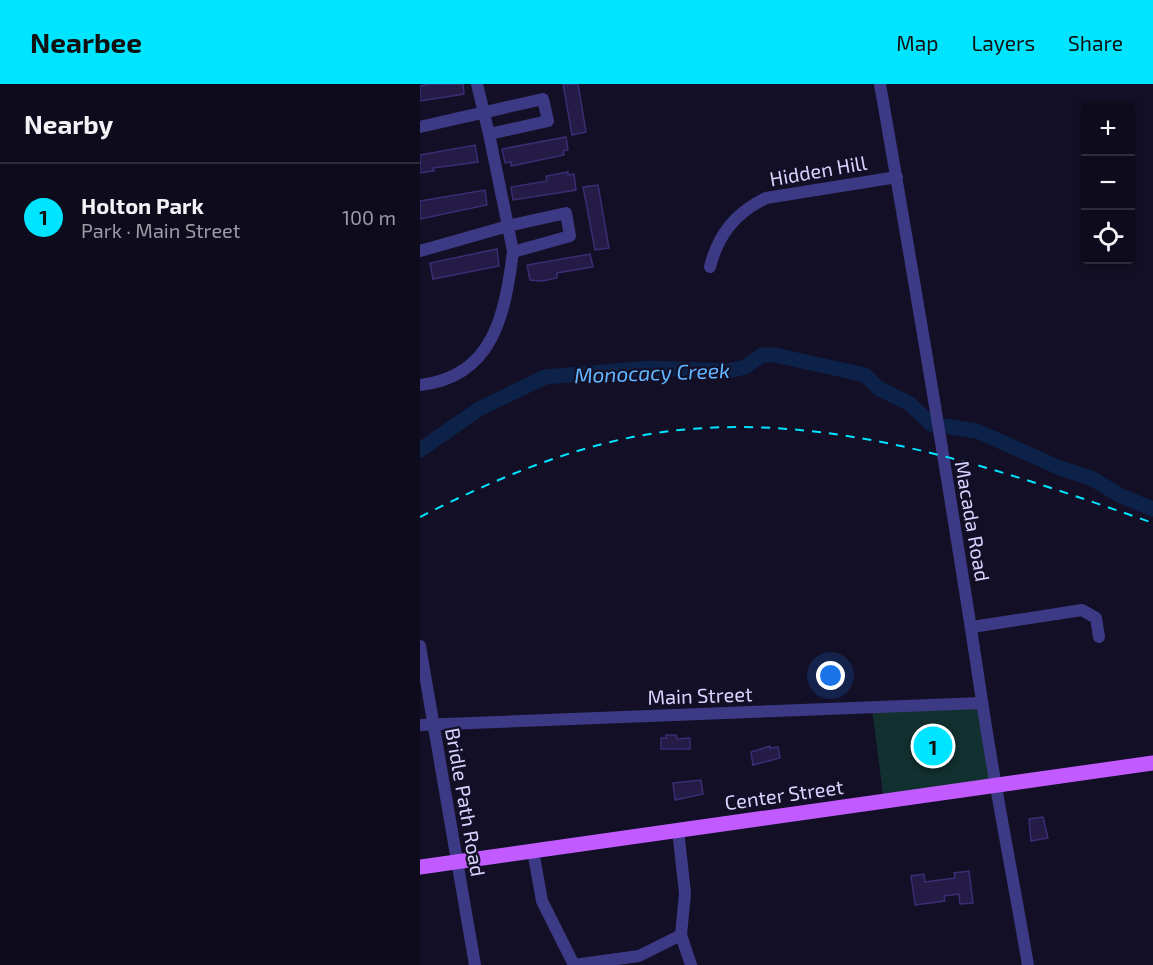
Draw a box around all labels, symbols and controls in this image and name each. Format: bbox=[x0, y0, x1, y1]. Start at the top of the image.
text: Nearbee bbox=[30, 25, 142, 59]
text: Map bbox=[896, 30, 938, 55]
text: Layers bbox=[971, 30, 1035, 55]
text: Share bbox=[1068, 30, 1123, 55]
map controls bbox=[1081, 102, 1135, 264]
button: + bbox=[1081, 102, 1135, 156]
text: Nearby bbox=[24, 108, 113, 139]
street label: Hidden Hill bbox=[768, 150, 869, 190]
button: − bbox=[1081, 156, 1135, 210]
text: Holton Park bbox=[81, 192, 204, 218]
text: 1 bbox=[39, 205, 48, 229]
text: 100 m bbox=[342, 205, 396, 229]
button: locate bbox=[1081, 210, 1135, 264]
text: Park · Main Street bbox=[81, 218, 240, 242]
water label: Monocacy Creek bbox=[574, 357, 730, 388]
street label: Macada Road bbox=[951, 459, 995, 583]
your location bbox=[816, 661, 845, 690]
street label: Main Street bbox=[647, 681, 753, 709]
pin: 1 bbox=[914, 724, 952, 768]
street label: Bridle Path Road bbox=[441, 726, 491, 878]
street label: Center Street bbox=[723, 774, 845, 814]

